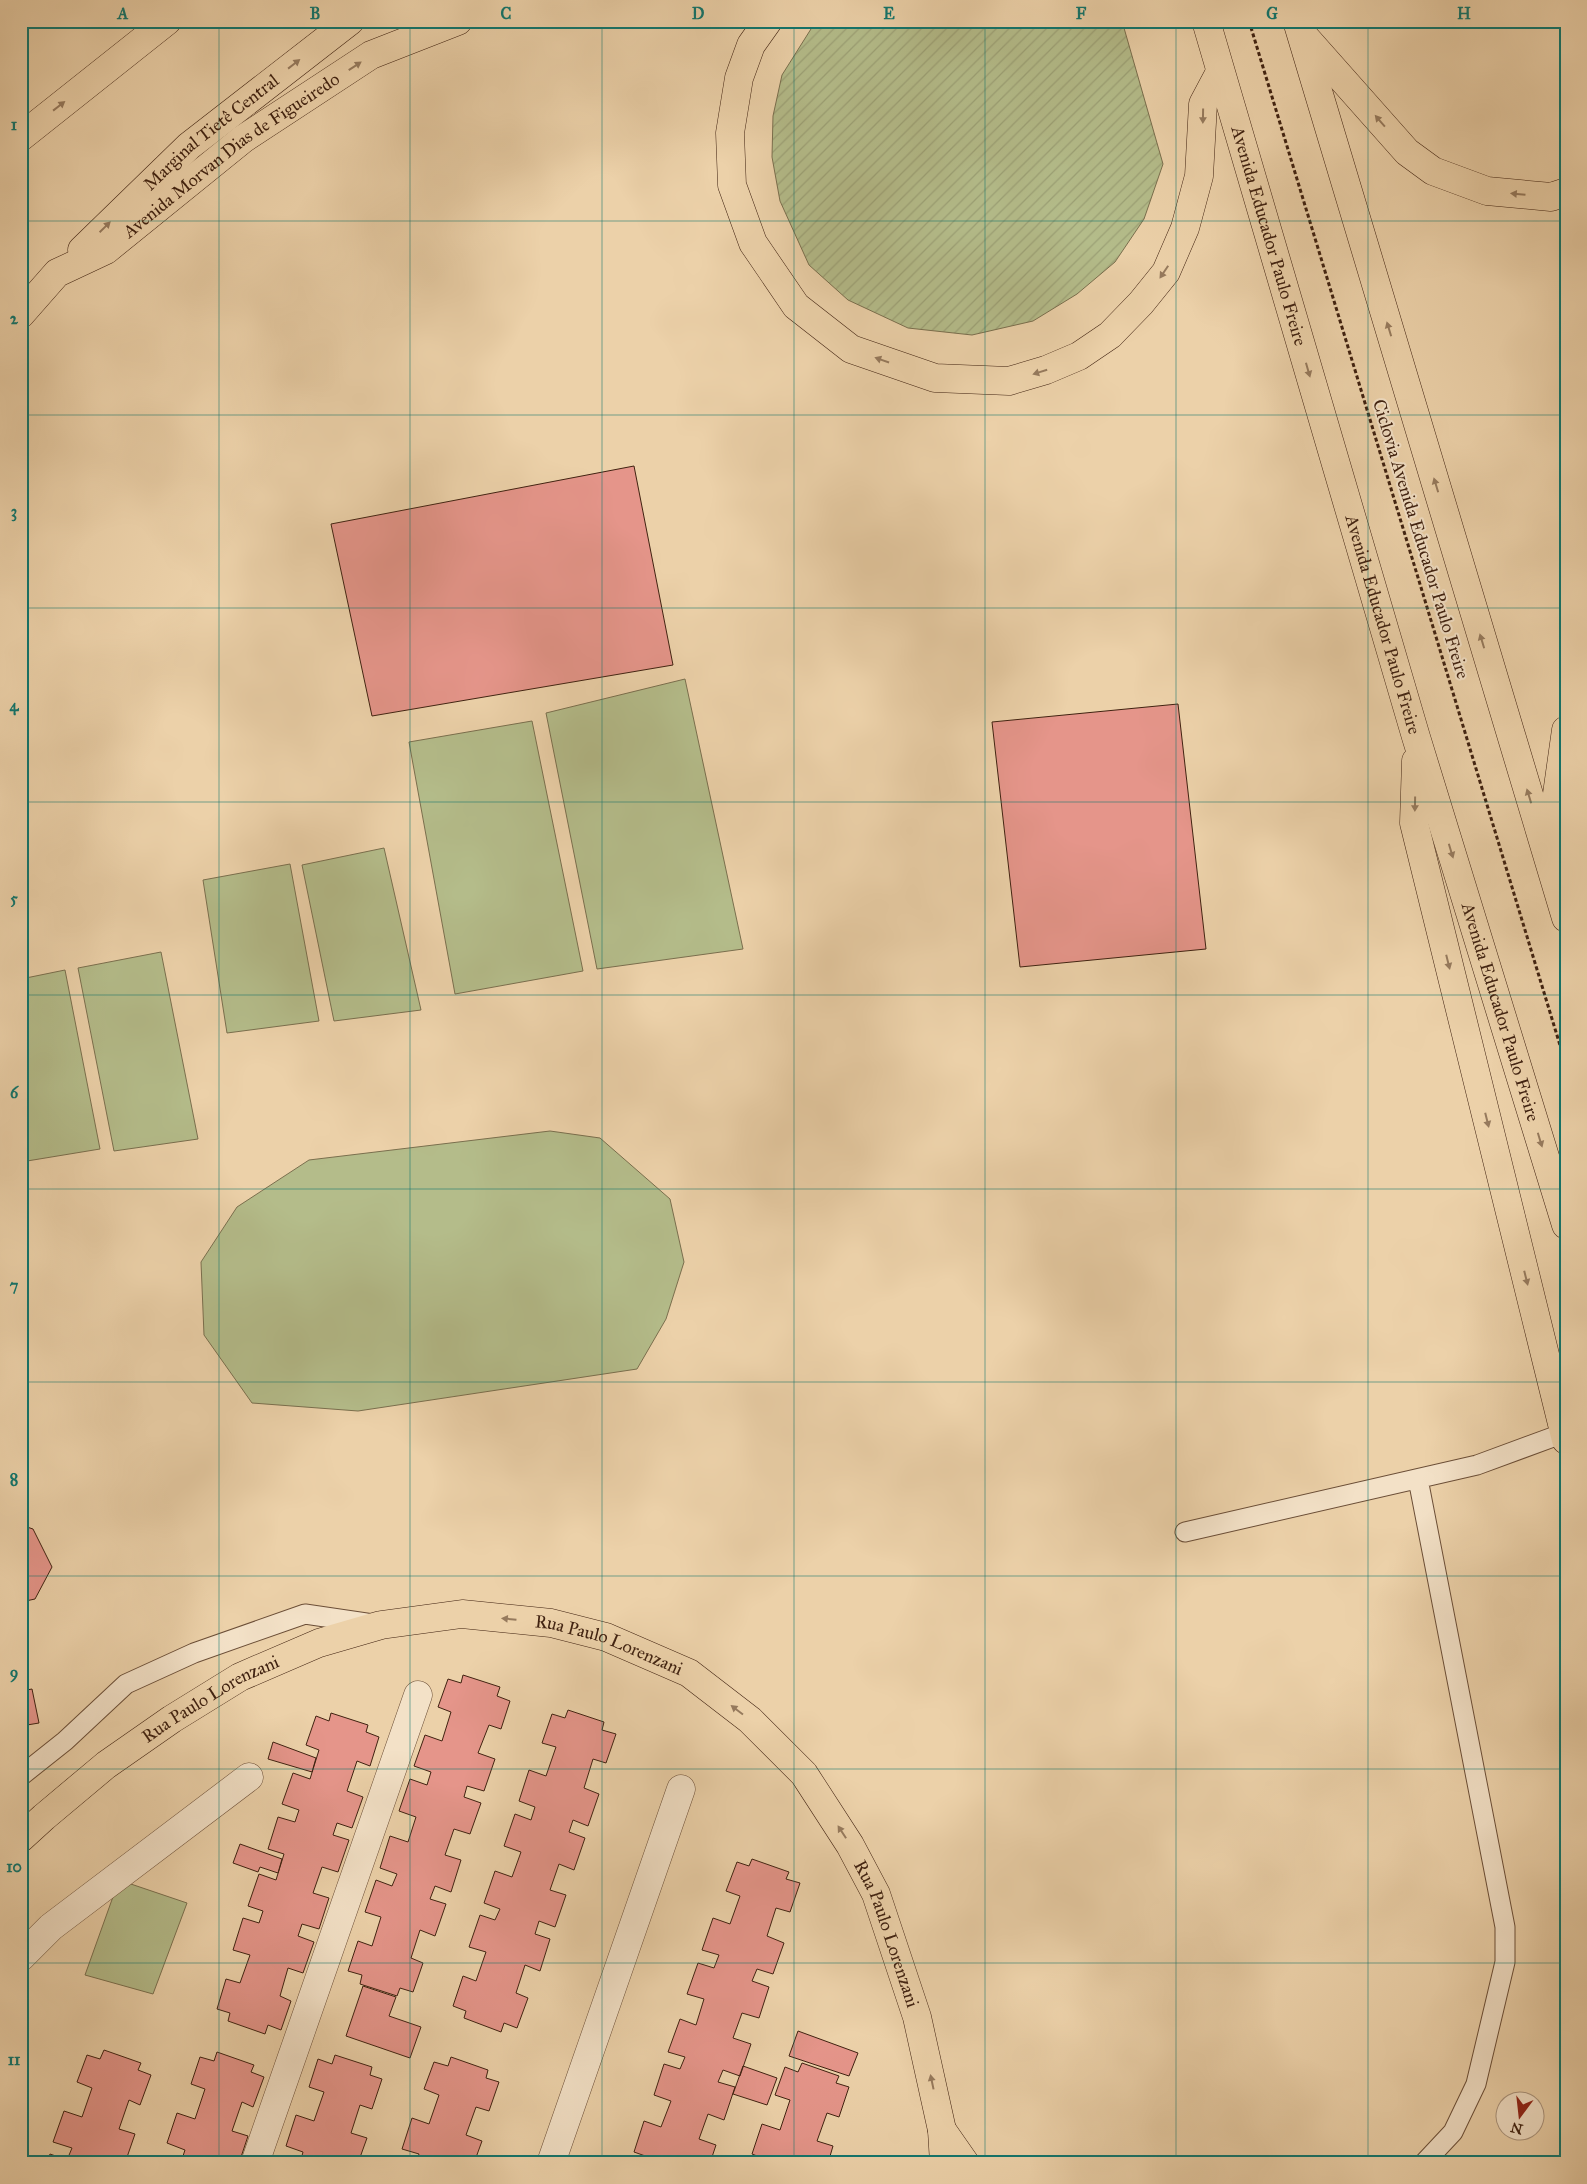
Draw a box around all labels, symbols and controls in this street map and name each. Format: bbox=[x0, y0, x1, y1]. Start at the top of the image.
text: A bbox=[117, 4, 129, 23]
text: B bbox=[310, 4, 320, 23]
text: C bbox=[501, 4, 512, 23]
text: D bbox=[692, 4, 705, 23]
text: E bbox=[883, 4, 895, 23]
text: F bbox=[1076, 4, 1087, 23]
text: G bbox=[1266, 4, 1278, 23]
text: H bbox=[1457, 4, 1471, 23]
one-way arrow bbox=[287, 59, 300, 70]
one-way arrow bbox=[348, 62, 361, 71]
street label: Avenida Morvan Dias de Figueiredo bbox=[118, 68, 344, 243]
street label: Marginal Tietê Central bbox=[139, 69, 283, 195]
one-way arrow bbox=[53, 101, 66, 112]
one-way arrow bbox=[1198, 109, 1206, 125]
one-way arrow bbox=[1374, 114, 1385, 127]
text: 1 bbox=[11, 115, 18, 134]
street label: Avenida Educador Paulo Freire bbox=[1226, 123, 1312, 348]
one-way arrow bbox=[1509, 189, 1525, 197]
one-way arrow bbox=[98, 221, 110, 233]
one-way arrow bbox=[1159, 265, 1169, 279]
text: 2 bbox=[10, 309, 19, 328]
one-way arrow bbox=[1385, 322, 1393, 337]
one-way arrow bbox=[874, 356, 889, 364]
one-way arrow bbox=[1304, 363, 1312, 378]
one-way arrow bbox=[1033, 368, 1048, 376]
street label: Ciclovia Avenida Educador Paulo Freire bbox=[1368, 397, 1474, 681]
one-way arrow bbox=[1431, 477, 1439, 492]
text: 3 bbox=[11, 502, 17, 522]
street label: Avenida Educador Paulo Freire bbox=[1341, 512, 1425, 736]
one-way arrow bbox=[1478, 633, 1486, 648]
text: 4 bbox=[10, 696, 20, 716]
one-way arrow bbox=[1524, 789, 1532, 804]
one-way arrow bbox=[1411, 796, 1419, 812]
one-way arrow bbox=[1448, 844, 1456, 859]
text: 5 bbox=[10, 889, 18, 908]
street label: Avenida Educador Paulo Freire bbox=[1456, 899, 1545, 1124]
one-way arrow bbox=[1445, 954, 1453, 969]
text: 6 bbox=[10, 1083, 19, 1102]
one-way arrow bbox=[1483, 1112, 1491, 1127]
one-way arrow bbox=[1536, 1133, 1544, 1148]
one-way arrow bbox=[1522, 1270, 1530, 1285]
text: 7 bbox=[10, 1276, 19, 1295]
text: 8 bbox=[10, 1470, 18, 1489]
street label: Rua Paulo Lorenzani bbox=[534, 1610, 686, 1680]
one-way arrow bbox=[500, 1614, 516, 1622]
street label: Rua Paulo Lorenzani bbox=[138, 1651, 282, 1748]
text: 9 bbox=[10, 1663, 18, 1683]
one-way arrow bbox=[730, 1705, 744, 1715]
one-way arrow bbox=[837, 1825, 847, 1839]
street label: Rua Paulo Lorenzani bbox=[849, 1856, 924, 2010]
text: 10 bbox=[6, 1857, 22, 1876]
text: 11 bbox=[8, 2050, 21, 2069]
one-way arrow bbox=[927, 2074, 935, 2090]
north arrow bbox=[1494, 2092, 1544, 2142]
text: N bbox=[1509, 2118, 1525, 2138]

